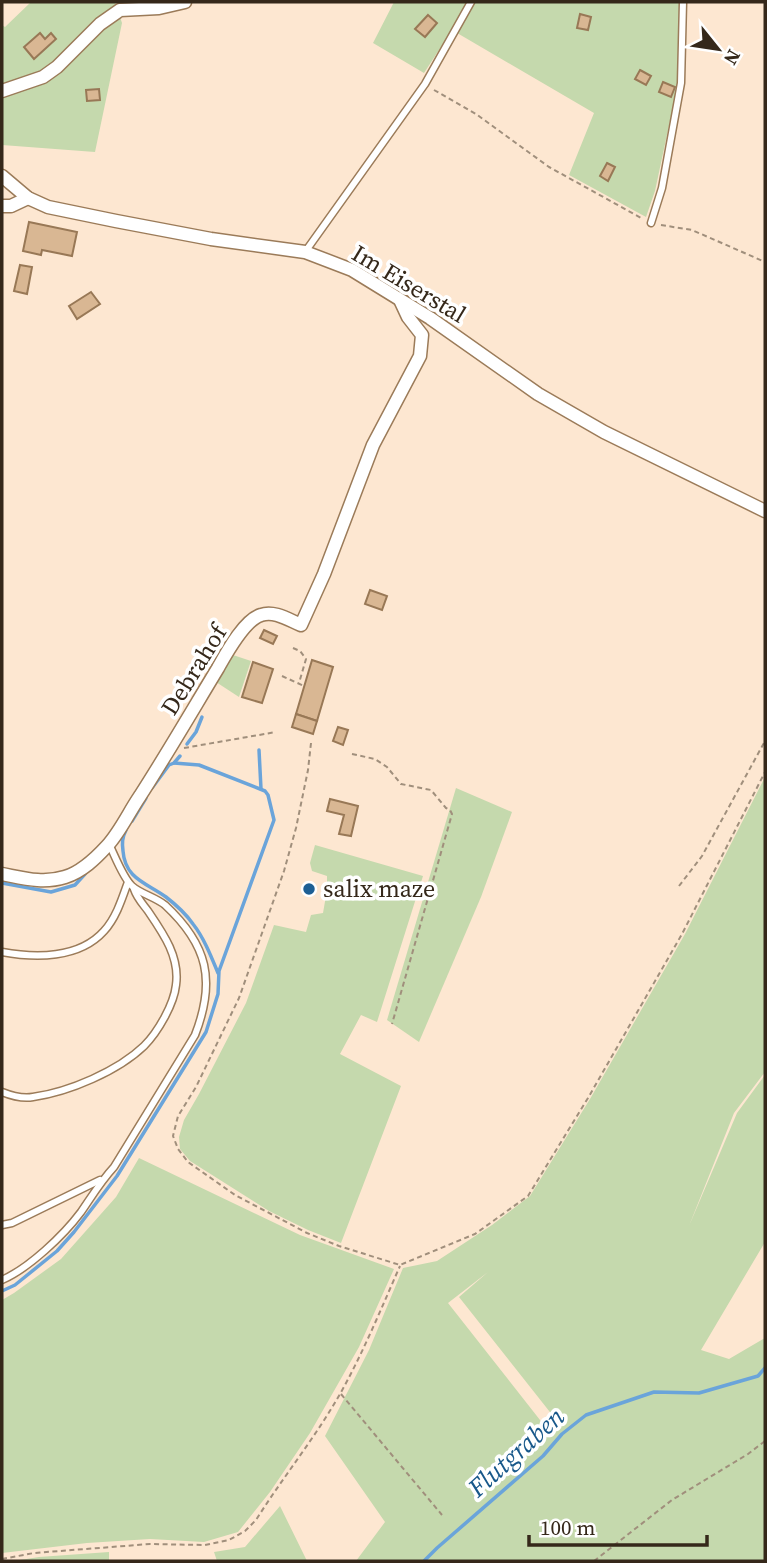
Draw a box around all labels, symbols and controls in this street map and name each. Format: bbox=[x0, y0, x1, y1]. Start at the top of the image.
north arrow bbox=[683, 14, 753, 84]
text: N bbox=[718, 45, 747, 70]
street label: Im Eiserstal bbox=[346, 236, 473, 331]
street label: Debrahof bbox=[153, 616, 236, 721]
place label: salix maze bbox=[323, 872, 435, 905]
marker: salix maze bbox=[301, 881, 317, 897]
water label: Flutgraben bbox=[459, 1399, 572, 1506]
scale bar bbox=[529, 1504, 708, 1548]
text: 100 m bbox=[540, 1513, 595, 1542]

